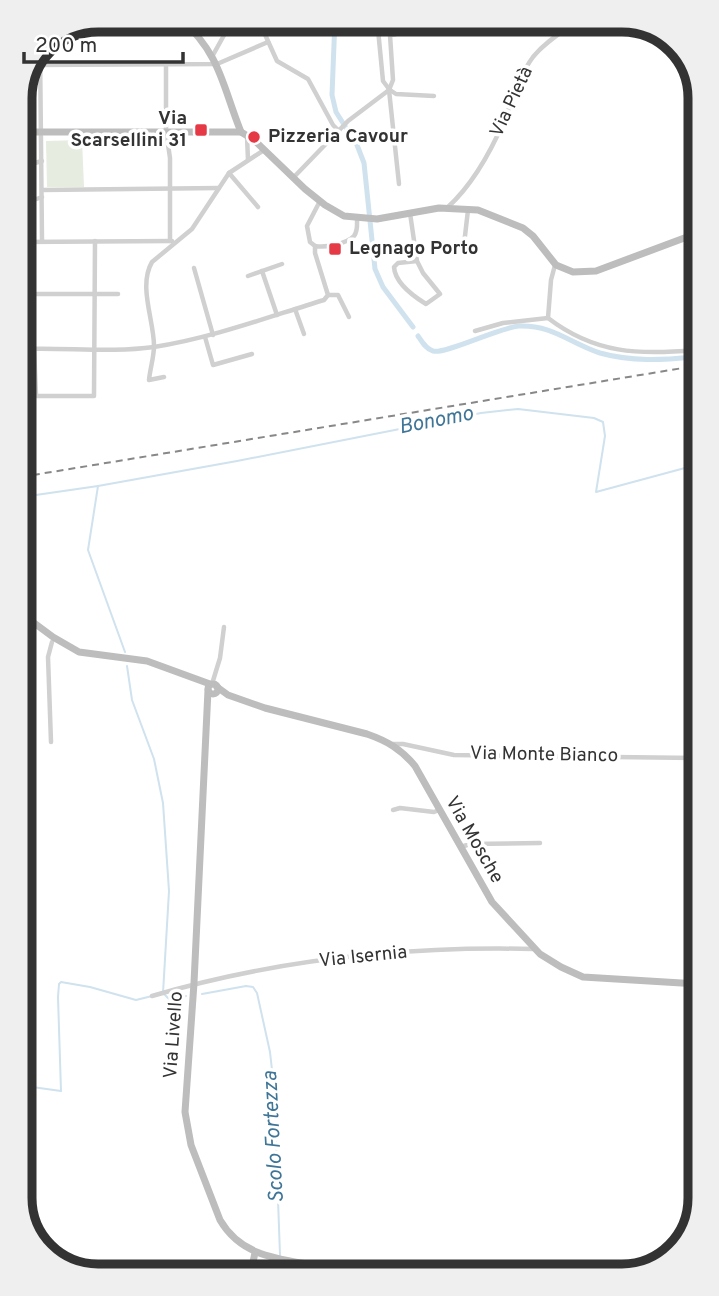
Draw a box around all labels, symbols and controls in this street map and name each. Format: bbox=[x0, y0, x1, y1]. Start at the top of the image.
scale bar bbox=[24, 21, 184, 65]
text: 200 m bbox=[35, 33, 97, 60]
street label: Via Pietà bbox=[485, 63, 539, 141]
place label: Via Scarsellini 31 bbox=[71, 107, 187, 153]
marker: Via Scarsellini 31 bbox=[193, 122, 209, 138]
place label: Pizzeria Cavour bbox=[268, 125, 408, 149]
marker: Pizzeria Cavour bbox=[246, 129, 262, 145]
place label: Legnago Porto bbox=[349, 237, 479, 261]
marker: Legnago Porto bbox=[327, 241, 343, 257]
water label: Bonomo bbox=[397, 400, 476, 441]
street label: Via Monte Bianco bbox=[470, 742, 618, 768]
street label: Via Mosche bbox=[439, 792, 509, 888]
street label: Via Isernia bbox=[318, 940, 408, 974]
street label: Via Livello bbox=[159, 990, 189, 1080]
water label: Scolo Fortezza bbox=[257, 1070, 291, 1204]

